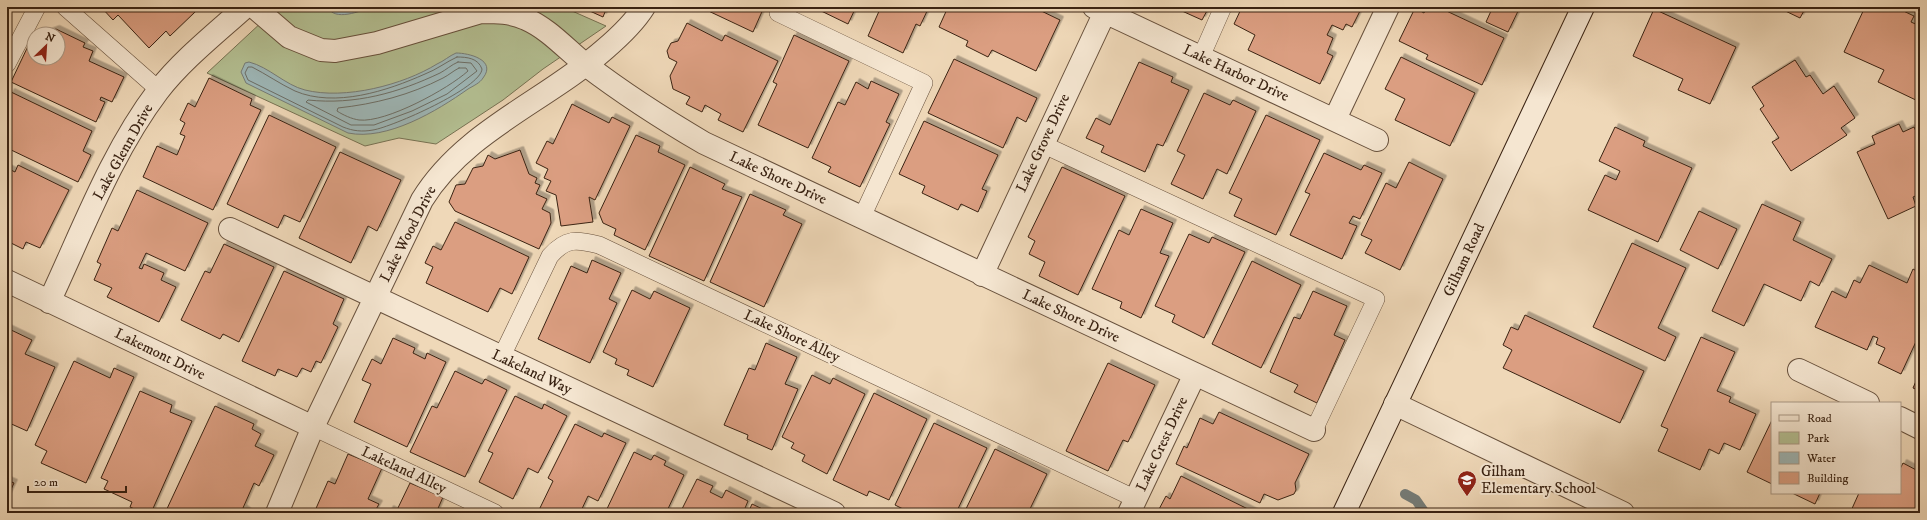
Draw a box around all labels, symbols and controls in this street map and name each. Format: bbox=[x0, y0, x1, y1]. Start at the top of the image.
north arrow bbox=[26, 26, 66, 66]
text: N bbox=[43, 30, 57, 46]
street label: Lake Harbor Drive bbox=[1180, 40, 1292, 106]
street label: Lake Grove Drive bbox=[1012, 91, 1074, 195]
street label: Lake Glenn Drive bbox=[89, 100, 157, 204]
street label: Lake Shore Drive bbox=[726, 147, 830, 209]
street label: Lake Wood Drive bbox=[376, 183, 440, 285]
street label: Gilham Road bbox=[1439, 220, 1489, 300]
street label: Lake Shore Drive bbox=[1019, 285, 1123, 347]
street label: Lake Shore Alley bbox=[741, 305, 844, 367]
street label: Lakemont Drive bbox=[112, 324, 208, 384]
street label: Lakeland Way bbox=[489, 345, 576, 399]
street label: Lake Crest Drive bbox=[1132, 394, 1192, 494]
legend bbox=[1771, 402, 1901, 494]
text: Road bbox=[1807, 411, 1832, 426]
text: Park bbox=[1807, 431, 1829, 446]
street label: Lakeland Alley bbox=[358, 442, 450, 498]
text: Water bbox=[1806, 451, 1836, 466]
place label: Gilham Elementary School bbox=[1481, 462, 1596, 498]
scale bar bbox=[28, 468, 126, 494]
school or university icon: Gilham Elementary School bbox=[1456, 469, 1478, 497]
text: Building bbox=[1807, 471, 1848, 486]
text: 20 m bbox=[34, 475, 58, 490]

